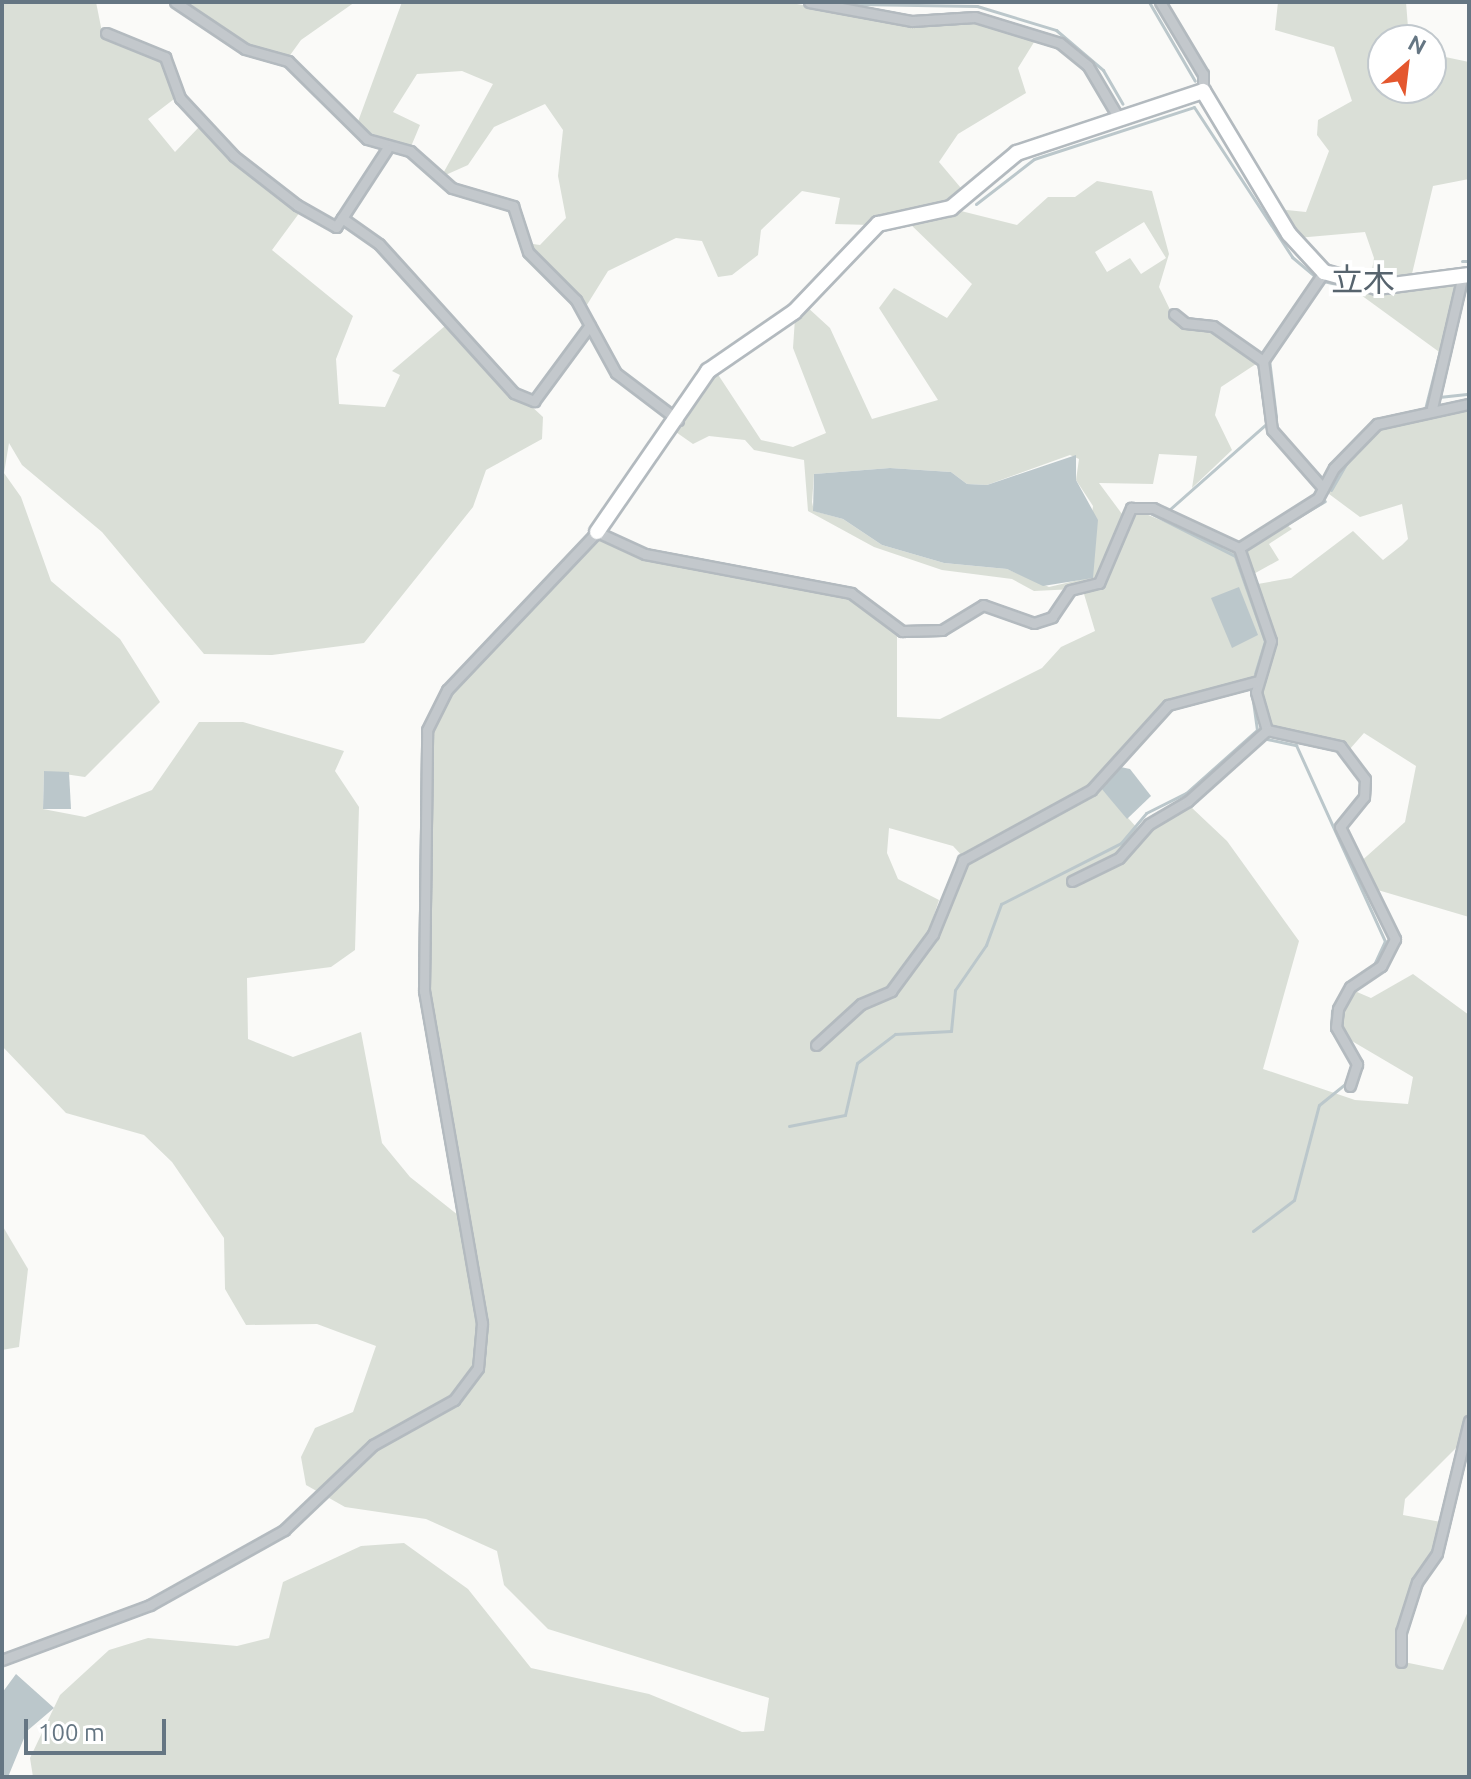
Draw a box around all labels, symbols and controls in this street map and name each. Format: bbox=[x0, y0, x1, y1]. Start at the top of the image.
north arrow bbox=[1367, 24, 1447, 104]
text: N bbox=[1404, 29, 1431, 59]
district label: 立木 bbox=[1331, 260, 1395, 298]
scale bar bbox=[28, 1703, 170, 1753]
text: 100 m bbox=[38, 1719, 105, 1746]

